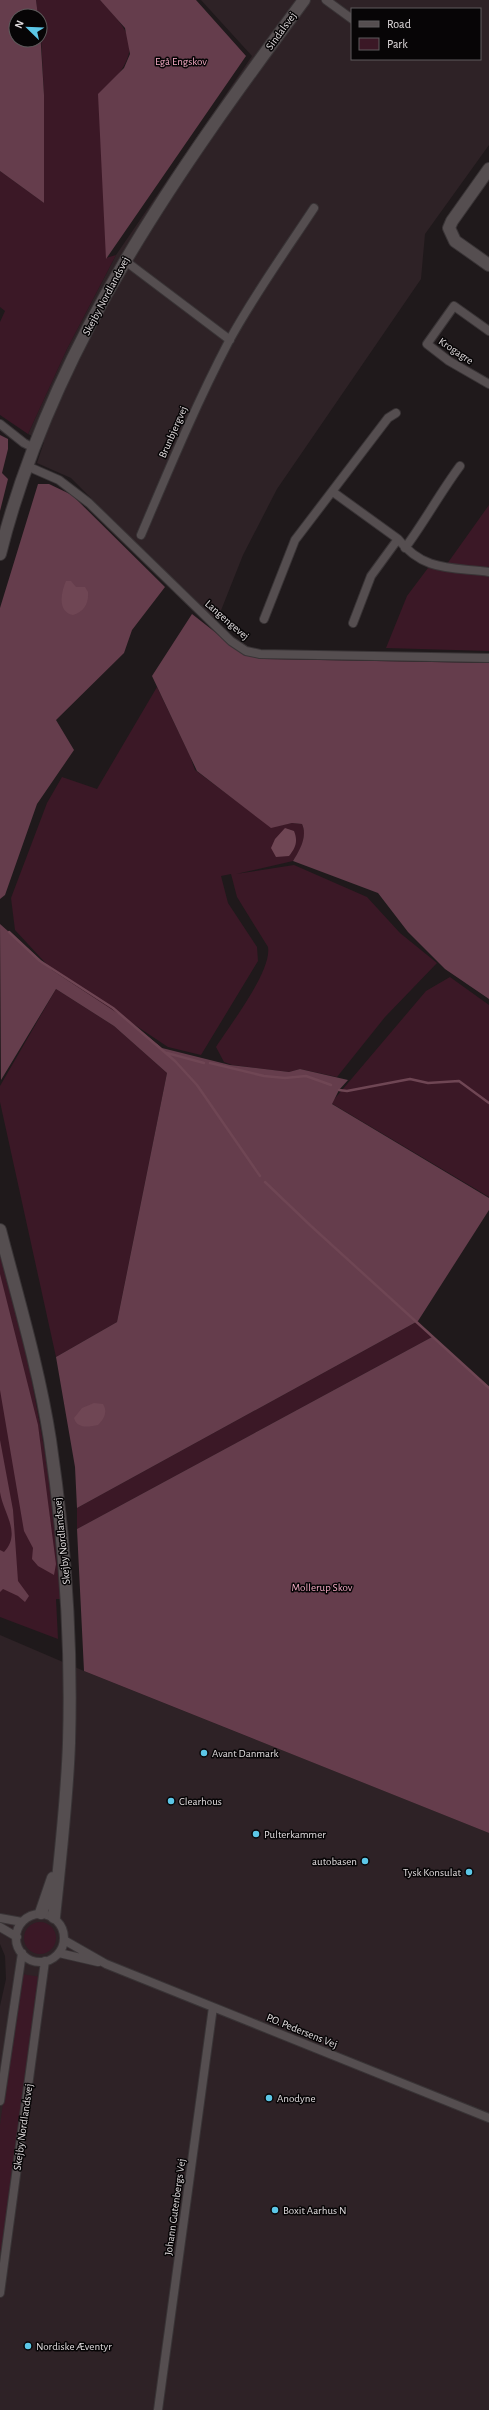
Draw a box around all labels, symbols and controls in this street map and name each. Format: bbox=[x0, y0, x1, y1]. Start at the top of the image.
north arrow bbox=[8, 8, 48, 48]
legend bbox=[351, 8, 481, 60]
street label: Sindalsvej bbox=[264, 10, 298, 52]
text: Road bbox=[387, 18, 411, 30]
text: N bbox=[13, 19, 26, 30]
text: Park bbox=[387, 38, 408, 50]
park label: Egå Engskov bbox=[155, 56, 207, 67]
street label: Skejby Nordlandsvej bbox=[81, 255, 131, 337]
street label: Krogagre bbox=[437, 336, 475, 366]
street label: Brunbjergvej bbox=[157, 404, 189, 460]
street label: Langengevej bbox=[203, 598, 251, 642]
street label: Skejby Nordlandsvej bbox=[52, 1497, 72, 1585]
park label: Mollerup Skov bbox=[292, 1582, 353, 1593]
marker: Avant Danmark bbox=[199, 1748, 209, 1758]
place label: Avant Danmark bbox=[212, 1748, 279, 1759]
marker: Clearhous bbox=[166, 1796, 176, 1806]
place label: Clearhous bbox=[179, 1796, 222, 1807]
marker: Pulterkammer bbox=[251, 1829, 261, 1839]
place label: Pulterkammer bbox=[264, 1829, 326, 1840]
place label: autobasen bbox=[312, 1856, 357, 1867]
marker: autobasen bbox=[360, 1856, 370, 1866]
place label: Tysk Konsulat bbox=[403, 1867, 461, 1878]
marker: Tysk Konsulat bbox=[464, 1867, 474, 1877]
street label: P.O. Pedersens Vej bbox=[265, 2012, 339, 2050]
street label: Skejby Nordlandsvej bbox=[11, 2083, 35, 2171]
marker: Anodyne bbox=[264, 2093, 274, 2103]
place label: Anodyne bbox=[277, 2093, 315, 2104]
street label: Johann Gutenbergs Vej bbox=[163, 2158, 187, 2256]
marker: Boxit Aarhus N bbox=[270, 2205, 280, 2215]
place label: Boxit Aarhus N bbox=[283, 2205, 346, 2216]
marker: Nordiske Æventyr bbox=[23, 2341, 33, 2351]
place label: Nordiske Æventyr bbox=[36, 2341, 112, 2352]

